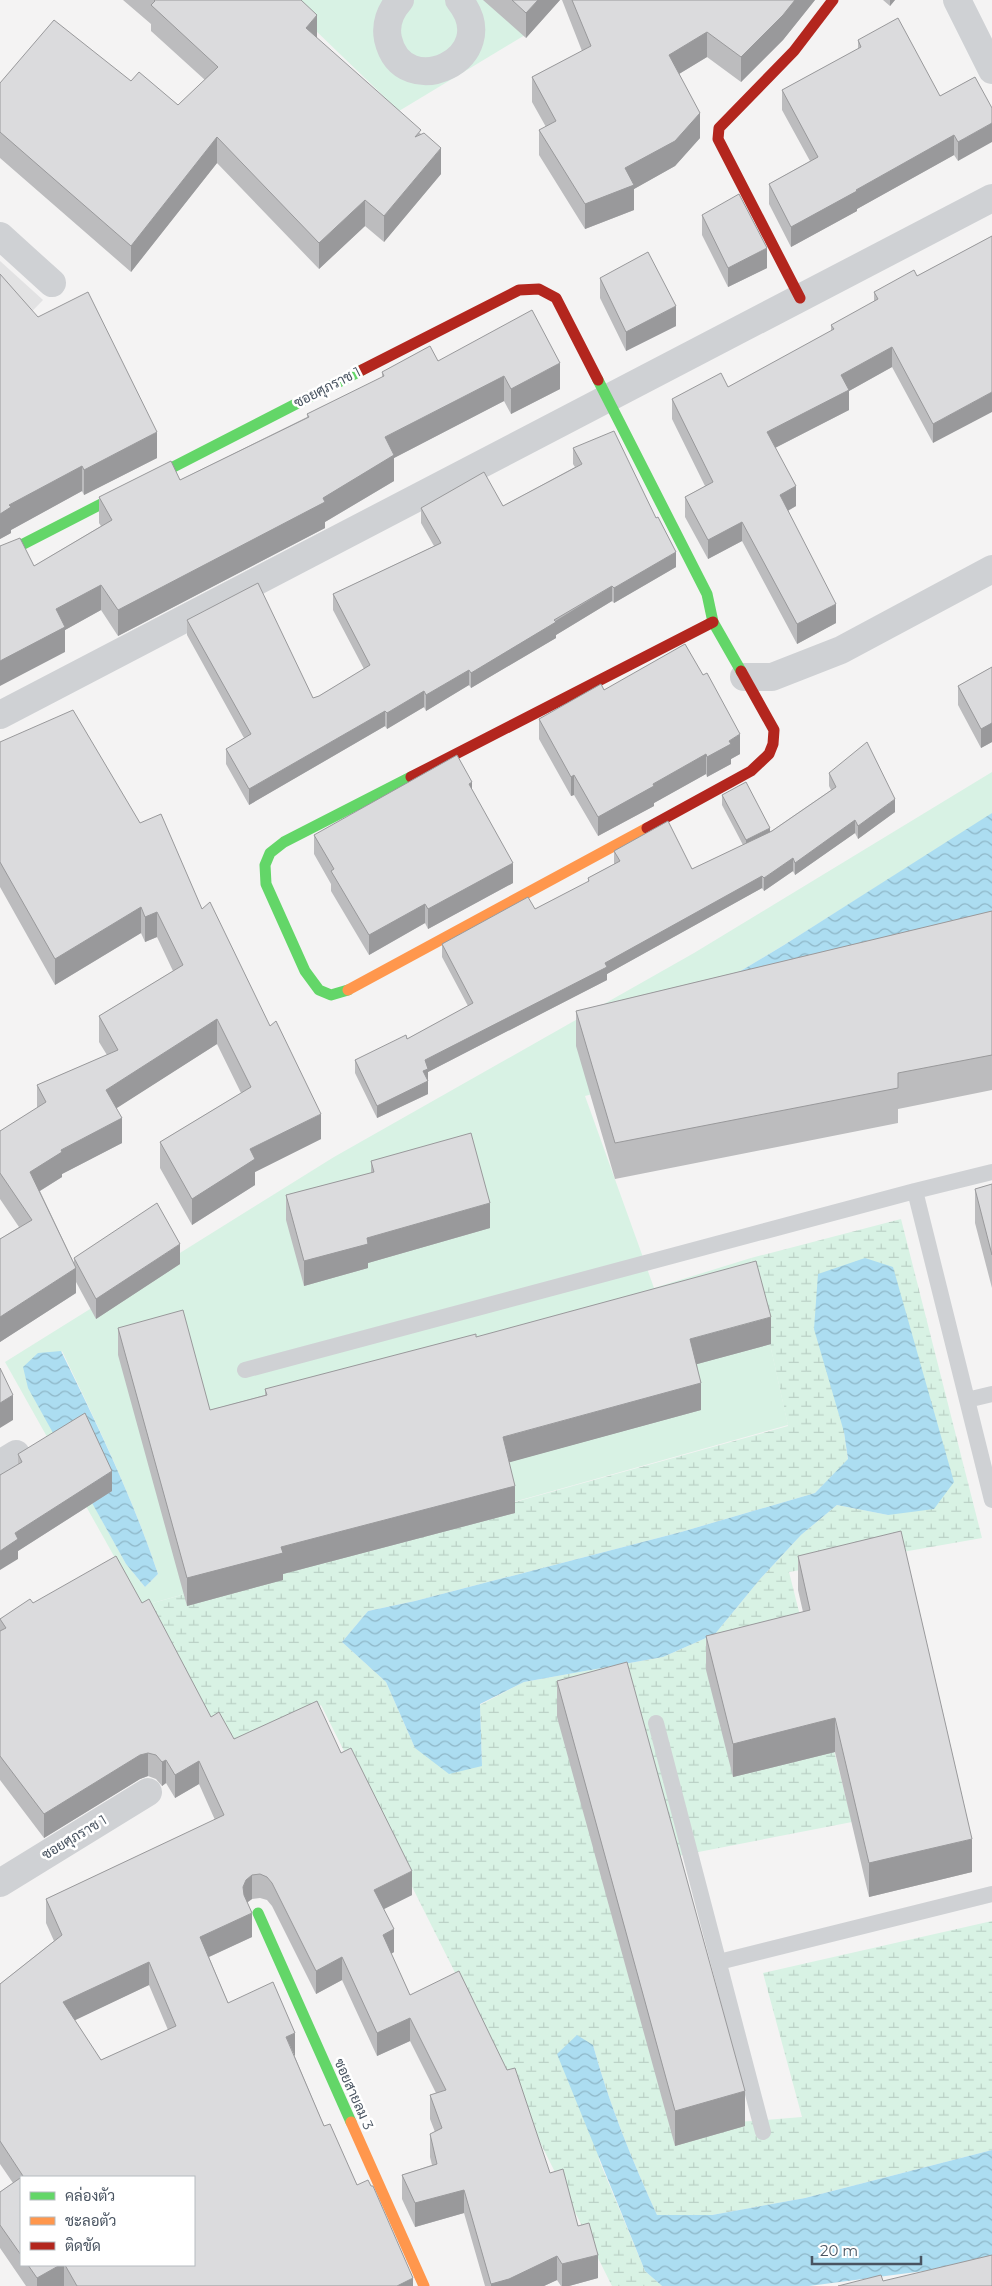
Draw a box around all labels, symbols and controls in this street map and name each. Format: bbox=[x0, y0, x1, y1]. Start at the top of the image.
street label: ซอยศุภราช 1 bbox=[291, 362, 364, 412]
street label: ซอยศุภราช 1 bbox=[38, 1811, 110, 1864]
street label: ซอยสายลม 3 bbox=[330, 2056, 378, 2132]
legend bbox=[20, 2176, 195, 2266]
text: คล่องตัว bbox=[65, 2186, 115, 2205]
text: ชะลอตัว bbox=[65, 2211, 116, 2230]
scale bar bbox=[812, 2234, 921, 2266]
text: ติดขัด bbox=[65, 2236, 101, 2255]
text: 20 m bbox=[820, 2241, 858, 2260]

